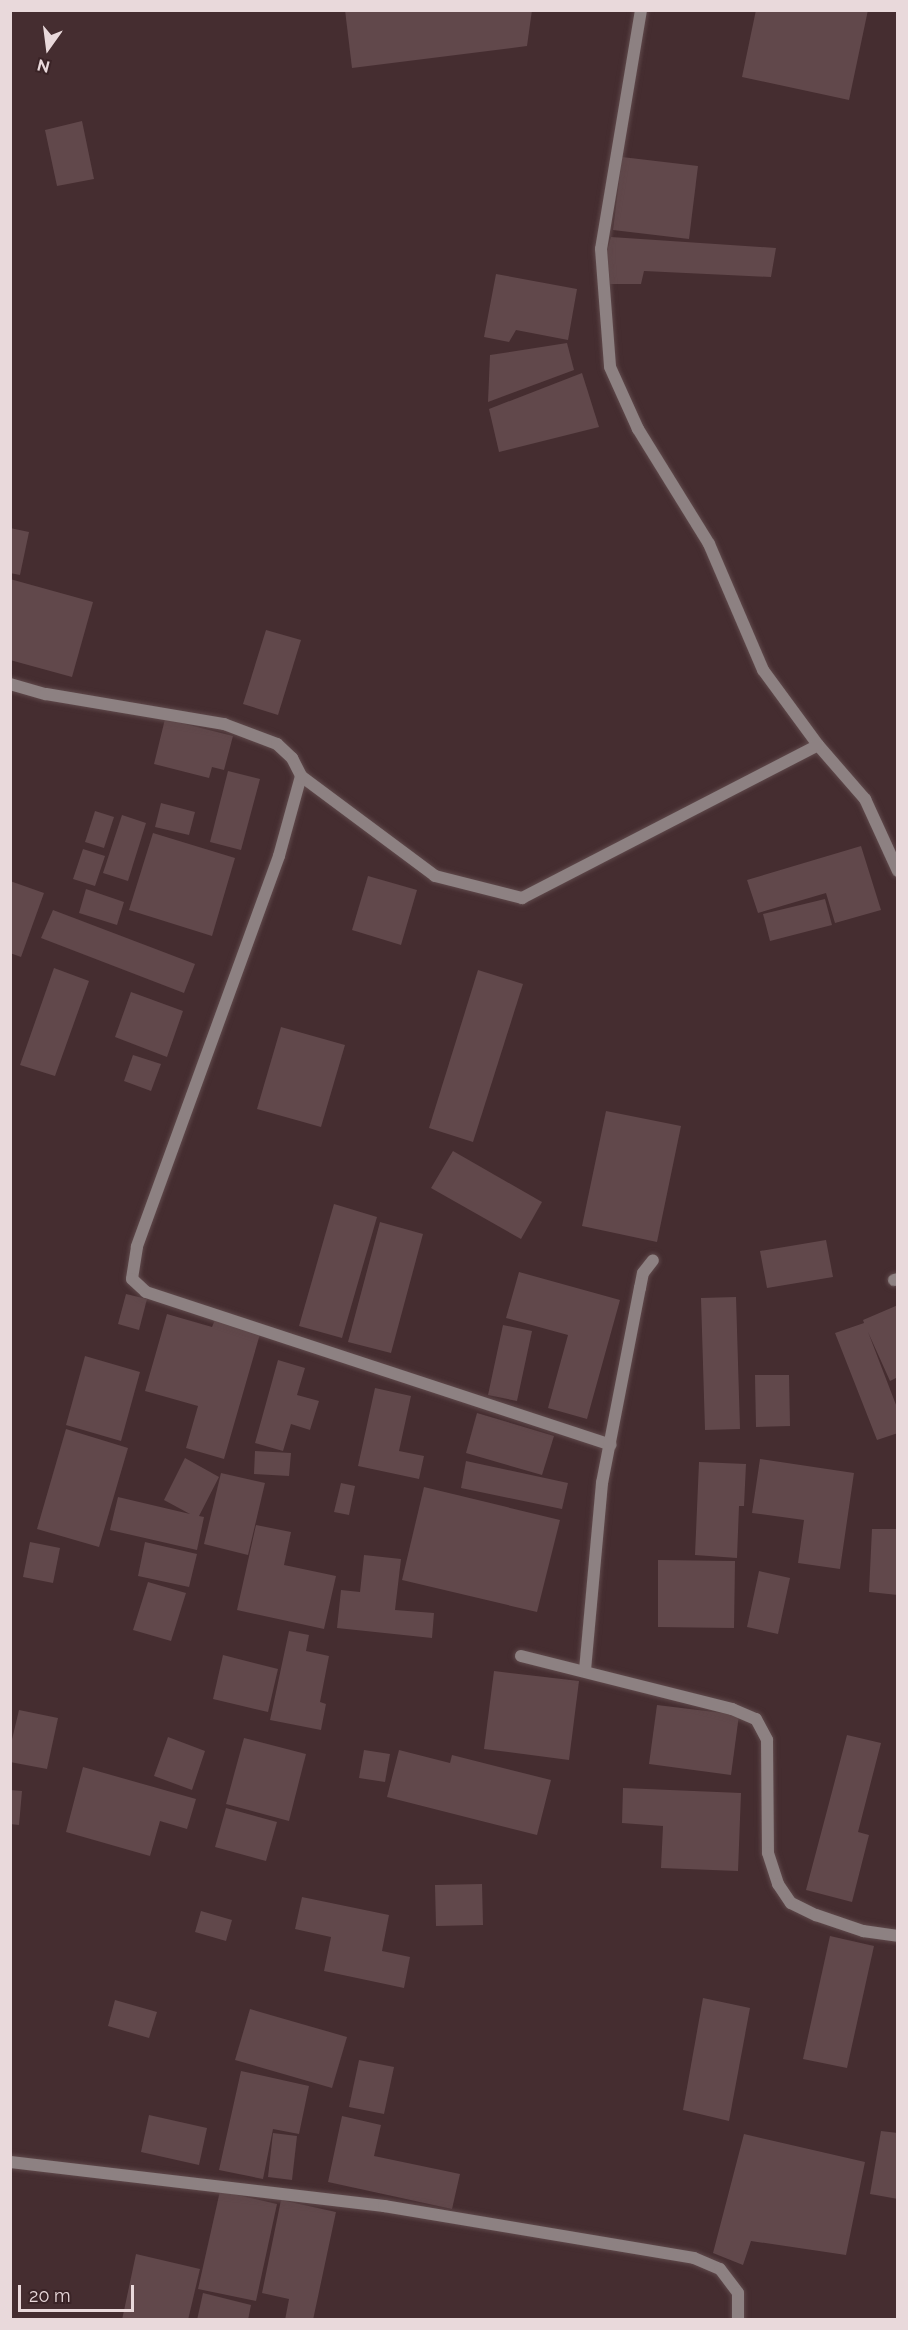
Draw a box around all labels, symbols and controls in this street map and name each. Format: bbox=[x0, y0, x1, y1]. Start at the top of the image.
north arrow bbox=[18, 18, 78, 78]
text: N bbox=[35, 55, 52, 77]
scale bar bbox=[21, 2273, 136, 2311]
text: 20 m bbox=[29, 2285, 71, 2306]

